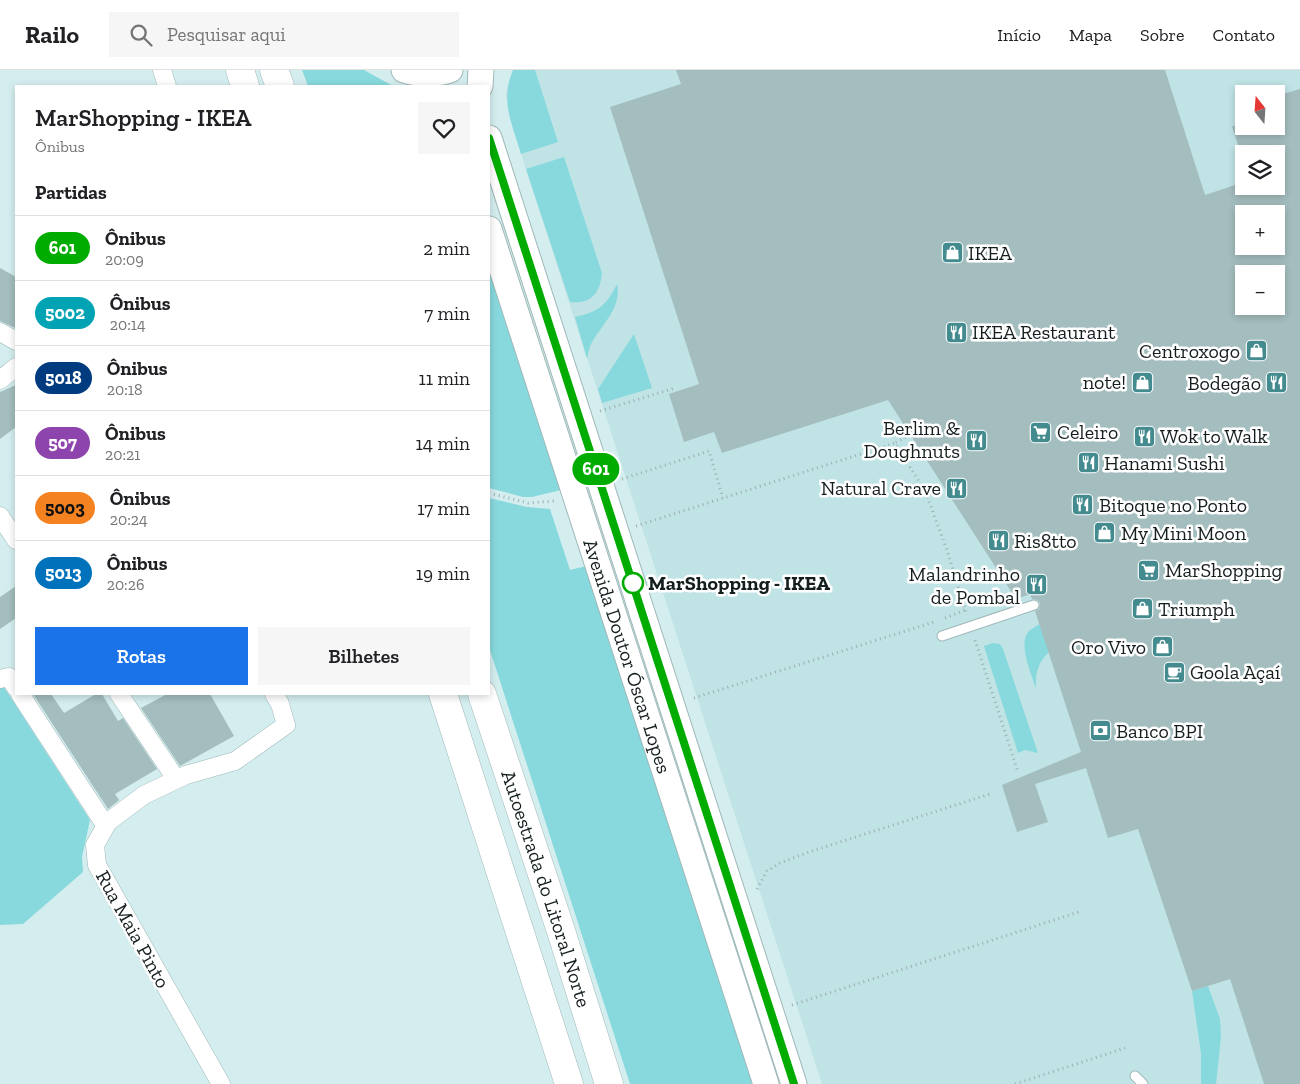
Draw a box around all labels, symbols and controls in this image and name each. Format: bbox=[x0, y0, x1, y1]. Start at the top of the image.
search box bbox=[109, 12, 459, 57]
text: Railo bbox=[25, 20, 79, 49]
icon: search bbox=[127, 21, 155, 49]
text: Pesquisar aqui bbox=[167, 23, 286, 46]
text: Início bbox=[997, 24, 1041, 46]
text: Mapa bbox=[1069, 24, 1112, 46]
text: Sobre bbox=[1140, 24, 1185, 46]
text: Contato bbox=[1213, 24, 1275, 46]
north arrow bbox=[1235, 85, 1285, 135]
map controls bbox=[1235, 85, 1285, 315]
button: heart bbox=[418, 102, 470, 154]
text: MarShopping - IKEA bbox=[35, 103, 251, 132]
text: Ônibus bbox=[35, 137, 85, 156]
button: layers bbox=[1235, 145, 1285, 195]
text: Partidas bbox=[35, 181, 107, 204]
button: + bbox=[1235, 205, 1285, 255]
text: Ônibus bbox=[105, 227, 166, 250]
text: 601 bbox=[49, 237, 76, 259]
text: 2 min bbox=[423, 237, 470, 260]
shop icon: IKEA bbox=[940, 241, 964, 265]
place label: IKEA bbox=[968, 241, 1013, 265]
text: 20:09 bbox=[105, 250, 144, 269]
button: − bbox=[1235, 265, 1285, 315]
text: Ônibus bbox=[110, 292, 171, 315]
text: 5002 bbox=[45, 302, 85, 324]
text: 7 min bbox=[424, 302, 470, 325]
text: 20:14 bbox=[110, 315, 146, 334]
restaurant icon: IKEA Restaurant bbox=[944, 320, 968, 344]
place label: IKEA Restaurant bbox=[972, 320, 1116, 344]
place label: Centroxogo bbox=[1139, 339, 1240, 363]
shop icon: Centroxogo bbox=[1244, 339, 1268, 363]
text: Ônibus bbox=[107, 357, 168, 380]
text: 5018 bbox=[45, 367, 82, 389]
text: 11 min bbox=[418, 367, 470, 390]
place label: note! bbox=[1083, 370, 1126, 394]
shop icon: note! bbox=[1130, 370, 1154, 394]
place label: Bodegão bbox=[1187, 371, 1261, 395]
restaurant icon: Bodegão bbox=[1265, 371, 1289, 395]
text: 20:18 bbox=[107, 380, 143, 399]
place label: Berlim & Doughnuts bbox=[863, 416, 960, 463]
supermarket icon: Celeiro bbox=[1029, 420, 1053, 444]
place label: Celeiro bbox=[1057, 420, 1118, 444]
text: Ônibus bbox=[105, 422, 166, 445]
restaurant icon: Wok to Walk bbox=[1132, 424, 1156, 448]
place label: Wok to Walk bbox=[1160, 424, 1268, 448]
restaurant icon: Berlim & Doughnuts bbox=[964, 428, 988, 452]
text: 507 bbox=[48, 432, 77, 454]
text: 14 min bbox=[416, 432, 470, 455]
text: 20:21 bbox=[105, 445, 140, 464]
restaurant icon: Hanami Sushi bbox=[1076, 451, 1100, 475]
place label: Hanami Sushi bbox=[1104, 451, 1225, 475]
line badge: 601 bbox=[567, 453, 625, 485]
text: 601 bbox=[582, 458, 610, 480]
place label: Natural Crave bbox=[821, 476, 941, 500]
restaurant icon: Natural Crave bbox=[945, 476, 969, 500]
text: Ônibus bbox=[110, 487, 171, 510]
restaurant icon: Bitoque no Ponto bbox=[1071, 493, 1095, 517]
place label: Bitoque no Ponto bbox=[1099, 493, 1247, 517]
text: 5003 bbox=[45, 497, 85, 519]
text: 17 min bbox=[417, 497, 470, 520]
text: 20:24 bbox=[110, 510, 148, 529]
shop icon: My Mini Moon bbox=[1093, 521, 1117, 545]
place label: My Mini Moon bbox=[1121, 521, 1247, 545]
restaurant icon: Ris8tto bbox=[986, 529, 1010, 553]
place label: Ris8tto bbox=[1014, 529, 1077, 553]
street label: Avenida Doutor Óscar Lopes bbox=[578, 536, 677, 776]
text: Ônibus bbox=[107, 552, 167, 575]
supermarket icon: MarShopping bbox=[1137, 558, 1161, 582]
place label: MarShopping bbox=[1165, 558, 1283, 582]
text: 5013 bbox=[45, 562, 82, 584]
text: 19 min bbox=[416, 562, 470, 585]
place label: Malandrinho de Pombal bbox=[909, 562, 1020, 609]
place label: MarShopping - IKEA bbox=[648, 571, 830, 595]
marker: MarShopping - IKEA bbox=[622, 572, 644, 594]
restaurant icon: Malandrinho de Pombal bbox=[1024, 573, 1048, 597]
text: 20:26 bbox=[107, 575, 144, 594]
shop icon: Triumph bbox=[1130, 597, 1154, 621]
place label: Triumph bbox=[1158, 597, 1236, 621]
button: Rotas bbox=[35, 627, 248, 685]
button: Bilhetes bbox=[258, 627, 470, 685]
place label: Oro Vivo bbox=[1071, 635, 1146, 659]
shop icon: Oro Vivo bbox=[1150, 635, 1174, 659]
cafe icon: Goola Açaí bbox=[1162, 660, 1186, 684]
place label: Goola Açaí bbox=[1190, 660, 1281, 684]
bank icon: Banco BPI bbox=[1088, 719, 1112, 743]
place label: Banco BPI bbox=[1116, 719, 1203, 743]
street label: Autoestrada do Litoral Norte bbox=[496, 767, 596, 1010]
street label: Rua Maia Pinto bbox=[91, 866, 175, 992]

